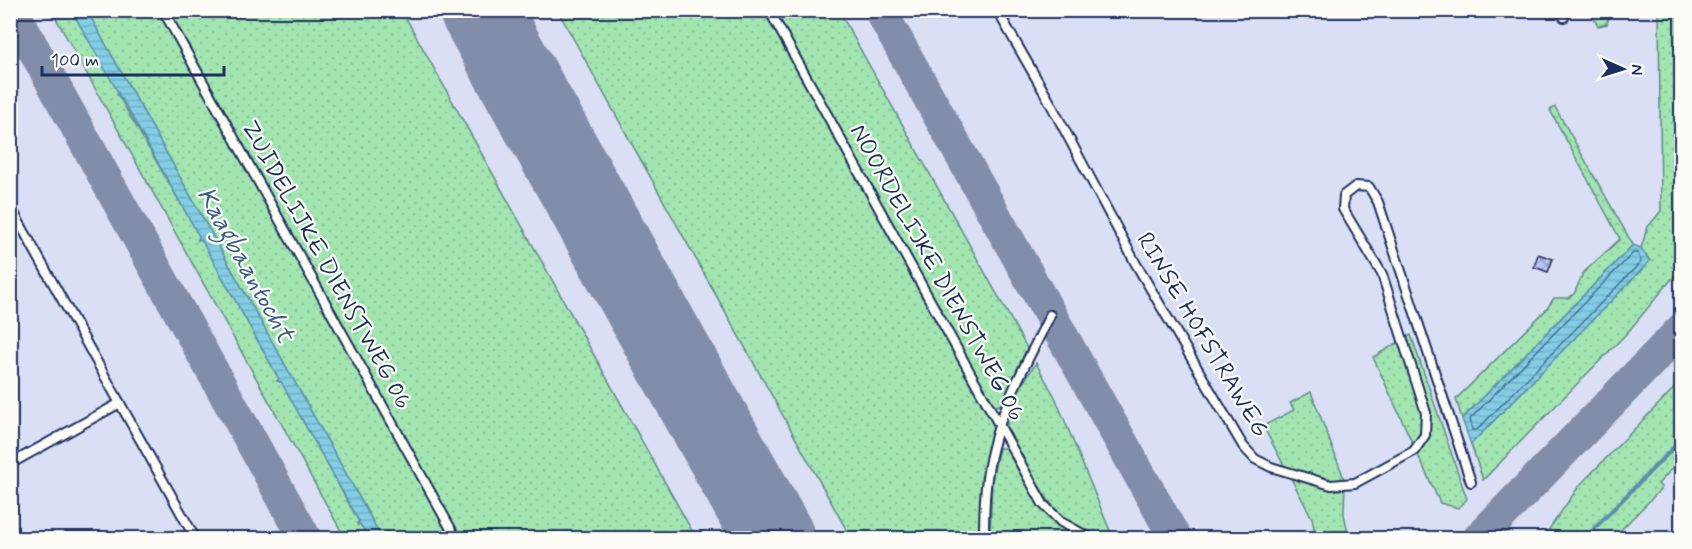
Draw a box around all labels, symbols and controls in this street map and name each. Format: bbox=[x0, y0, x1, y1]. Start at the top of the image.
scale bar bbox=[42, 39, 224, 77]
north arrow bbox=[1593, 39, 1653, 99]
text: 100 m bbox=[51, 49, 99, 73]
text: N bbox=[1626, 64, 1647, 76]
street label: ZUIDELIJKE DIENSTWEG 06 bbox=[234, 115, 418, 415]
street label: NOORDELIJKE DIENSTWEG 06 bbox=[842, 119, 1032, 427]
water label: Kaagbaantocht bbox=[186, 181, 302, 352]
street label: RINSE HOFSTRAWEG bbox=[1129, 227, 1275, 443]

